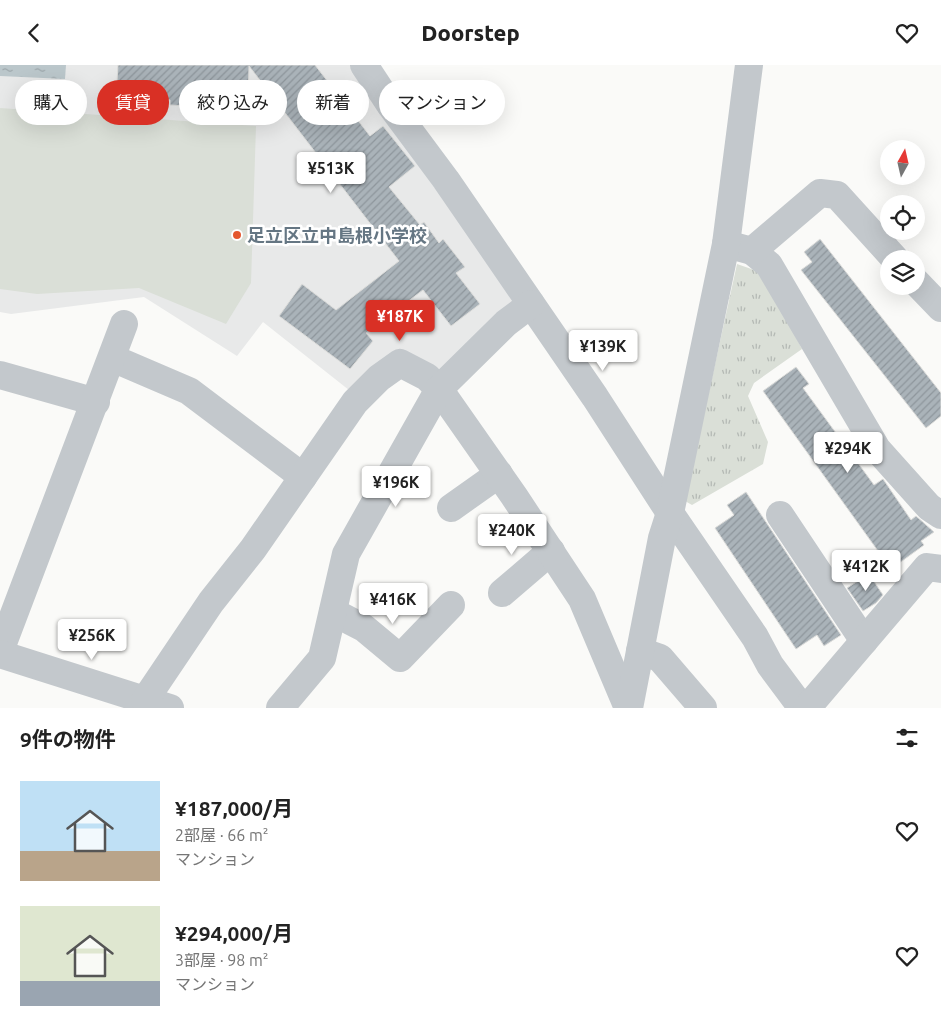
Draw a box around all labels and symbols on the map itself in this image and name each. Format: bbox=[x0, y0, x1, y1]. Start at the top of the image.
north arrow bbox=[880, 140, 925, 185]
pin: ¥513K bbox=[296, 151, 366, 194]
place label: 足立区立中島根小学校 bbox=[247, 225, 427, 245]
marker: 足立区立中島根小学校 bbox=[231, 229, 243, 241]
pin: ¥187K bbox=[365, 299, 435, 342]
pin: ¥139K bbox=[568, 329, 638, 372]
pin: ¥294K bbox=[813, 431, 883, 474]
pin: ¥196K bbox=[361, 465, 431, 508]
pin: ¥240K bbox=[477, 513, 547, 556]
pin: ¥412K bbox=[831, 549, 901, 592]
pin: ¥416K bbox=[358, 583, 428, 625]
pin: ¥256K bbox=[57, 619, 127, 661]

